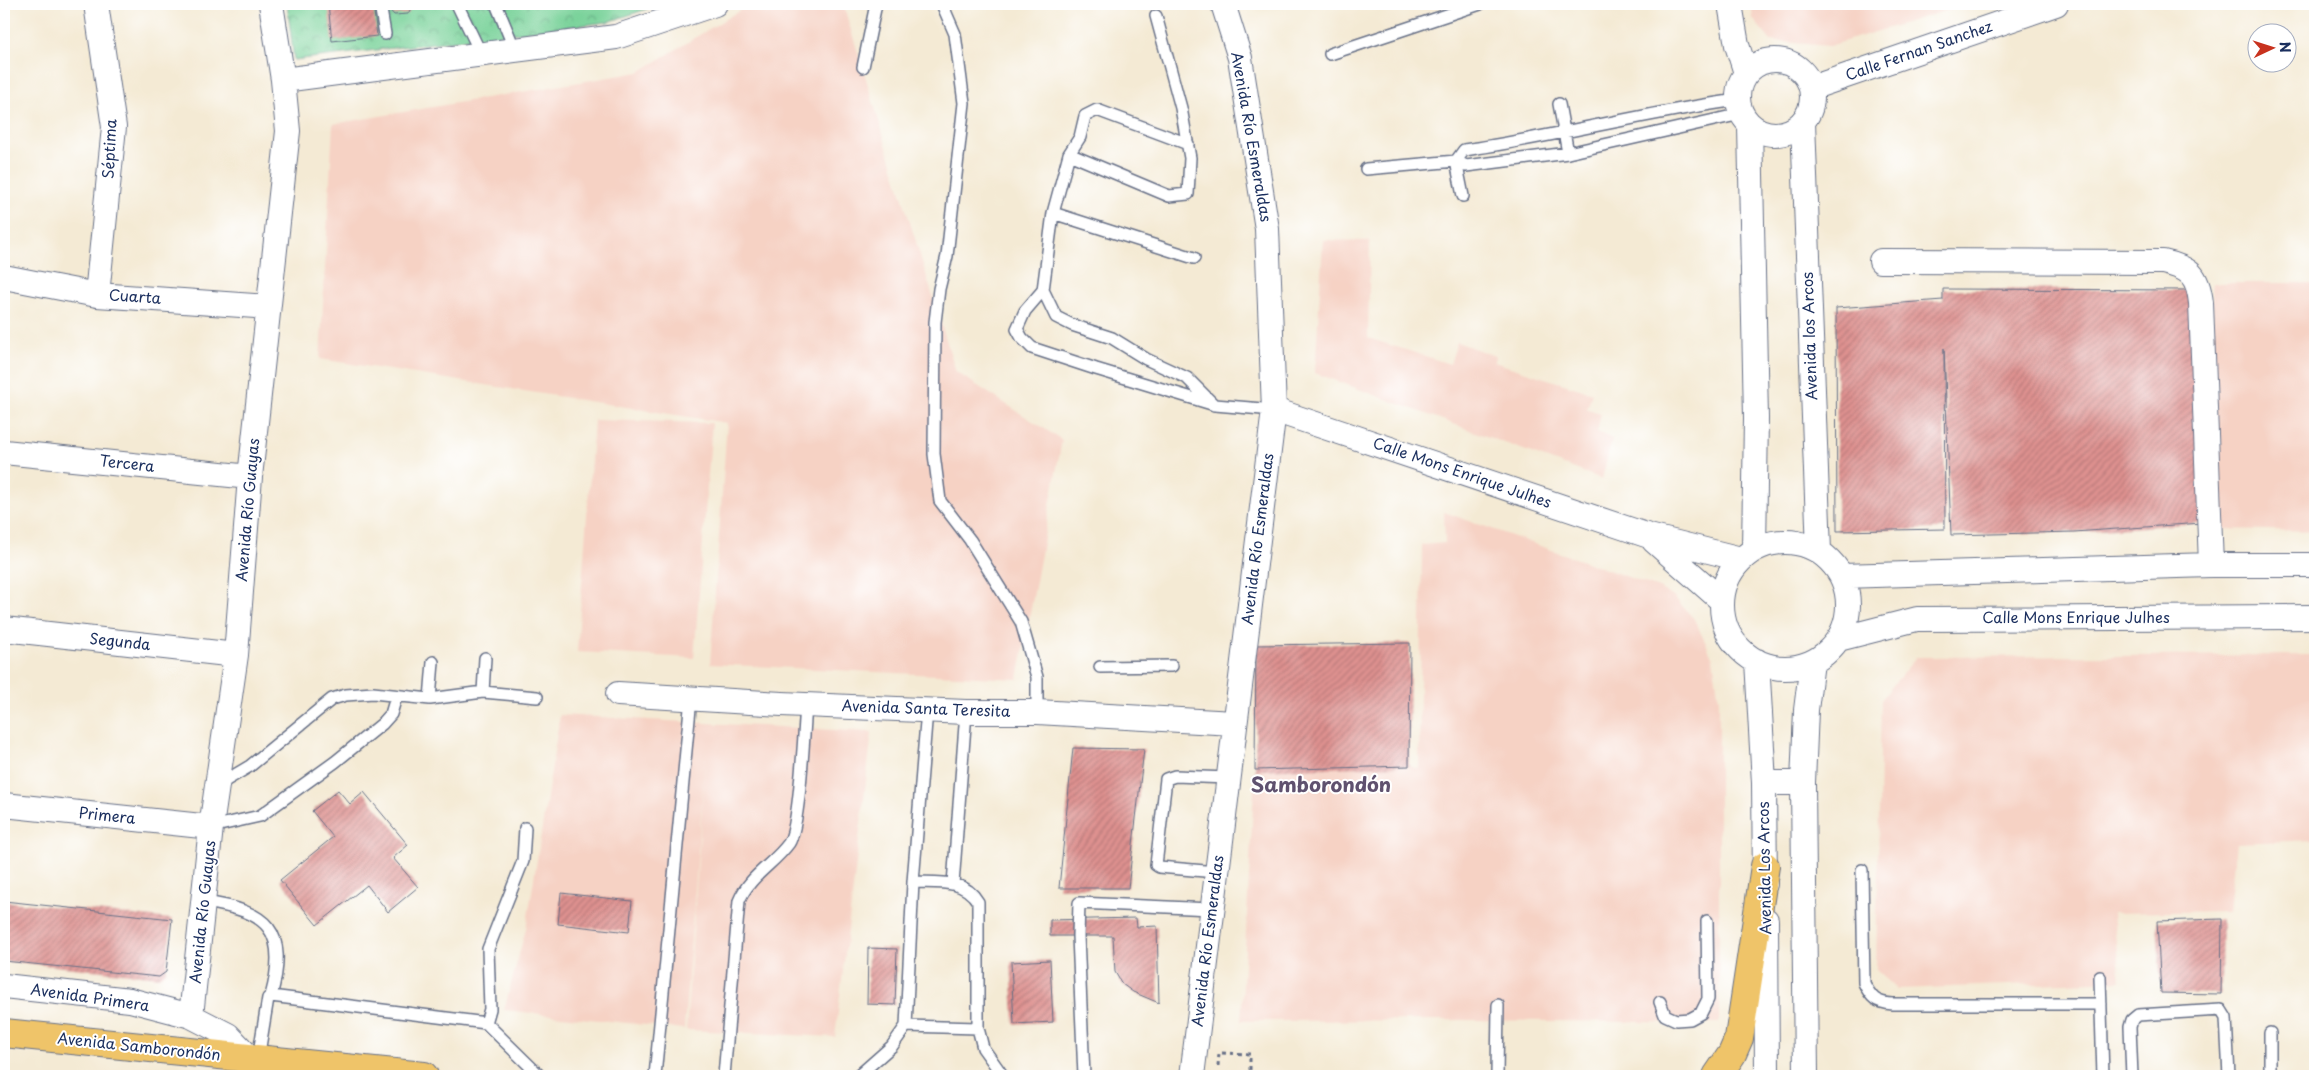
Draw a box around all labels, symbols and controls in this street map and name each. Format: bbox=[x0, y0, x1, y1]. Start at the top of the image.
street label: Calle Fernan Sanchez bbox=[1842, 14, 1995, 86]
north arrow bbox=[2246, 22, 2296, 72]
text: N bbox=[2275, 41, 2296, 53]
street label: Avenida Río Esmeraldas bbox=[1226, 50, 1279, 224]
street label: Séptima bbox=[95, 118, 122, 179]
street label: Avenida los Arcos bbox=[1795, 272, 1822, 401]
street label: Cuarta bbox=[108, 282, 163, 309]
street label: Calle Mons Enrique Julhes bbox=[1370, 430, 1555, 513]
street label: Avenida Río Guayas bbox=[229, 437, 264, 583]
street label: Tercera bbox=[98, 448, 157, 477]
street label: Avenida Río Esmeraldas bbox=[1235, 452, 1278, 626]
street label: Calle Mons Enrique Julhes bbox=[1982, 605, 2170, 628]
street label: Segunda bbox=[88, 626, 153, 655]
street label: Avenida Santa Teresita bbox=[841, 693, 1011, 722]
district label: Samborondón bbox=[1251, 769, 1391, 799]
street label: Primera bbox=[77, 800, 138, 829]
street label: Avenida Los Arcos bbox=[1751, 801, 1776, 935]
street label: Avenida Río Guayas bbox=[183, 839, 220, 985]
street label: Avenida Río Esmeraldas bbox=[1185, 854, 1228, 1028]
street label: Avenida Primera bbox=[29, 977, 151, 1016]
street label: Avenida Samborondón bbox=[57, 1026, 222, 1065]

